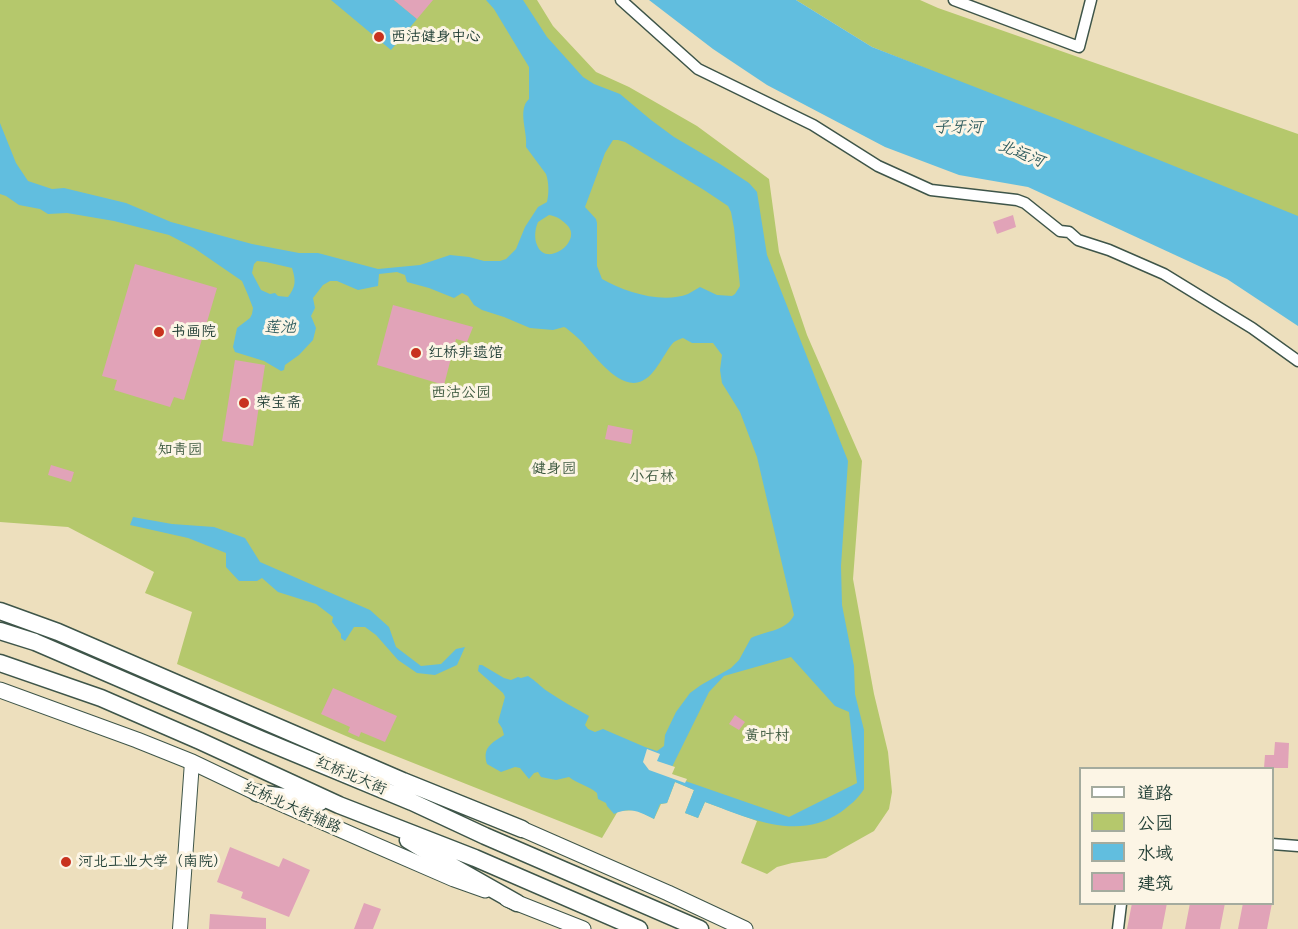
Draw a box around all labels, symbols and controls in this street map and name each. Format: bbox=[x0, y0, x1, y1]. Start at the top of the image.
place label: 西沽健身中心 bbox=[391, 28, 481, 46]
marker: 西沽健身中心 bbox=[372, 30, 386, 44]
water label: 子牙河 bbox=[934, 118, 982, 138]
water label: 北运河 bbox=[995, 136, 1047, 172]
water label: 莲池 bbox=[264, 318, 296, 338]
place label: 书画院 bbox=[171, 323, 216, 341]
marker: 书画院 bbox=[152, 325, 166, 339]
place label: 红桥非遗馆 bbox=[428, 344, 503, 362]
marker: 红桥非遗馆 bbox=[409, 346, 423, 360]
park label: 西沽公园 bbox=[431, 384, 491, 402]
place label: 荣宝斋 bbox=[256, 394, 301, 412]
marker: 荣宝斋 bbox=[237, 396, 251, 410]
park label: 知青园 bbox=[158, 441, 202, 459]
park label: 健身园 bbox=[532, 460, 576, 478]
park label: 小石林 bbox=[630, 468, 674, 486]
park label: 黄叶村 bbox=[745, 727, 789, 745]
street label: 红桥北大街 bbox=[313, 753, 389, 799]
legend bbox=[1079, 767, 1274, 905]
street label: 红桥北大街辅路 bbox=[240, 778, 344, 838]
text: 道路 bbox=[1137, 781, 1173, 805]
text: 公园 bbox=[1137, 811, 1173, 835]
text: 水域 bbox=[1137, 841, 1173, 865]
place label: 河北工业大学（南院） bbox=[78, 853, 228, 871]
marker: 河北工业大学（南院） bbox=[59, 855, 73, 869]
text: 建筑 bbox=[1137, 871, 1173, 895]

